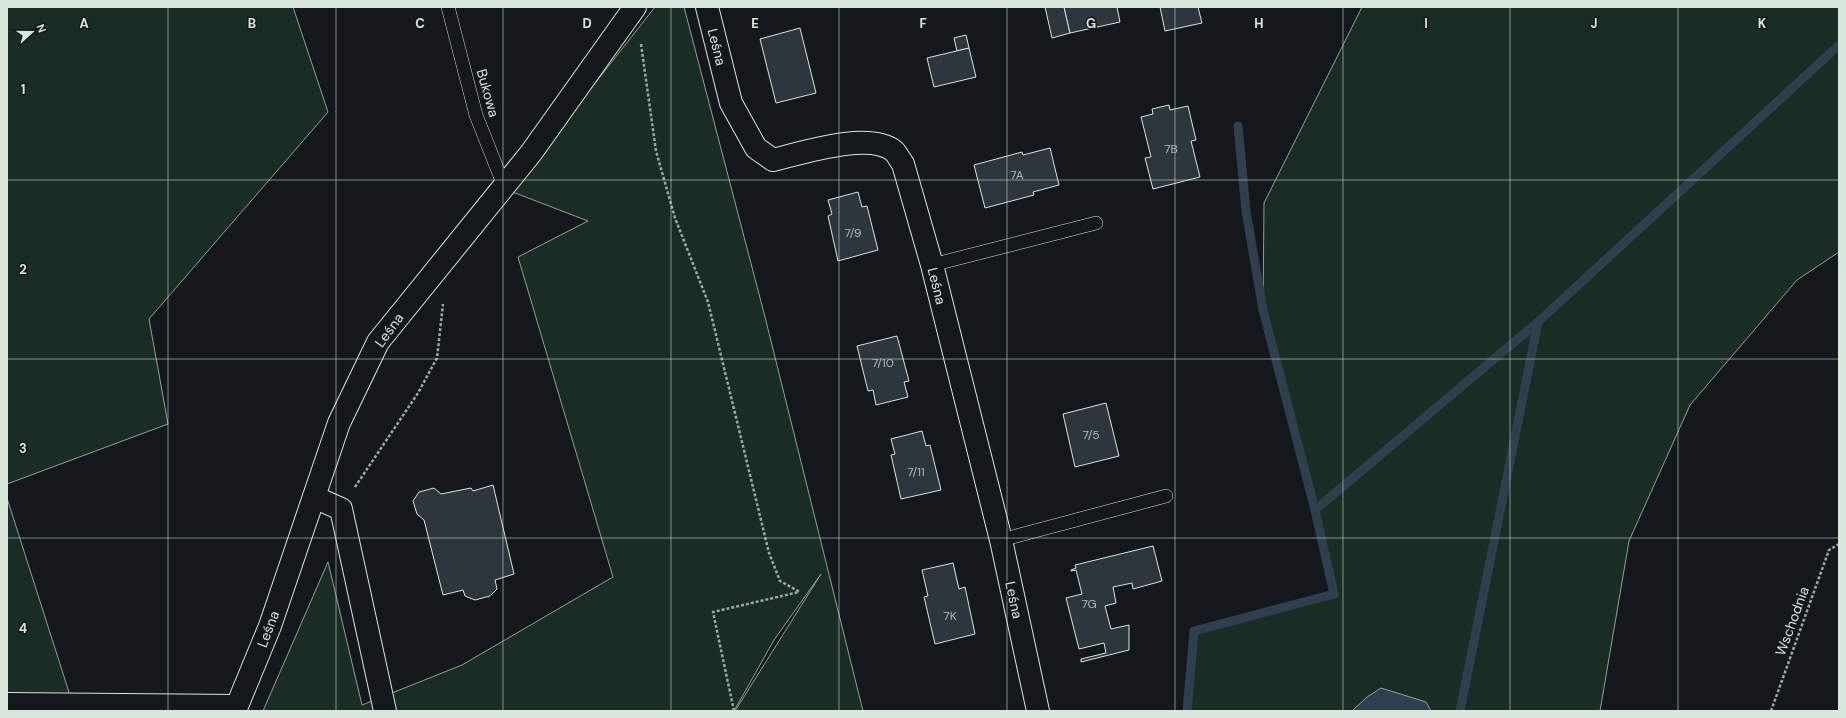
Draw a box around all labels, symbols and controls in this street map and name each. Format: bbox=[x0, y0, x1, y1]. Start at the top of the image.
north arrow bbox=[12, 12, 52, 52]
text: A bbox=[79, 15, 89, 32]
text: B bbox=[248, 15, 256, 32]
text: C bbox=[415, 15, 425, 32]
text: D bbox=[582, 15, 592, 32]
text: E bbox=[751, 15, 759, 32]
text: F bbox=[919, 15, 927, 32]
text: G bbox=[1086, 15, 1096, 32]
text: H bbox=[1254, 15, 1264, 32]
text: I bbox=[1424, 15, 1428, 32]
text: J bbox=[1590, 15, 1598, 32]
text: K bbox=[1758, 15, 1767, 32]
text: N bbox=[33, 22, 49, 35]
street label: Leśna bbox=[704, 27, 730, 67]
street label: Bukowa bbox=[473, 67, 503, 119]
text: 1 bbox=[21, 81, 25, 98]
house number: 7B bbox=[1164, 141, 1178, 157]
house number: 7A bbox=[1010, 167, 1024, 183]
house number: 7/9 bbox=[844, 225, 862, 241]
text: 2 bbox=[19, 261, 27, 278]
street label: Leśna bbox=[924, 266, 950, 306]
street label: Leśna bbox=[371, 309, 407, 351]
house number: 7/10 bbox=[872, 355, 894, 371]
house number: 7/5 bbox=[1082, 427, 1100, 443]
text: 3 bbox=[19, 440, 27, 457]
house number: 7/11 bbox=[907, 464, 925, 480]
street label: Leśna bbox=[1001, 580, 1027, 620]
street label: Wschodnia bbox=[1771, 584, 1813, 658]
house number: 7G bbox=[1081, 596, 1097, 612]
street label: Leśna bbox=[253, 608, 283, 650]
house number: 7K bbox=[943, 608, 957, 624]
text: 4 bbox=[19, 620, 27, 637]

